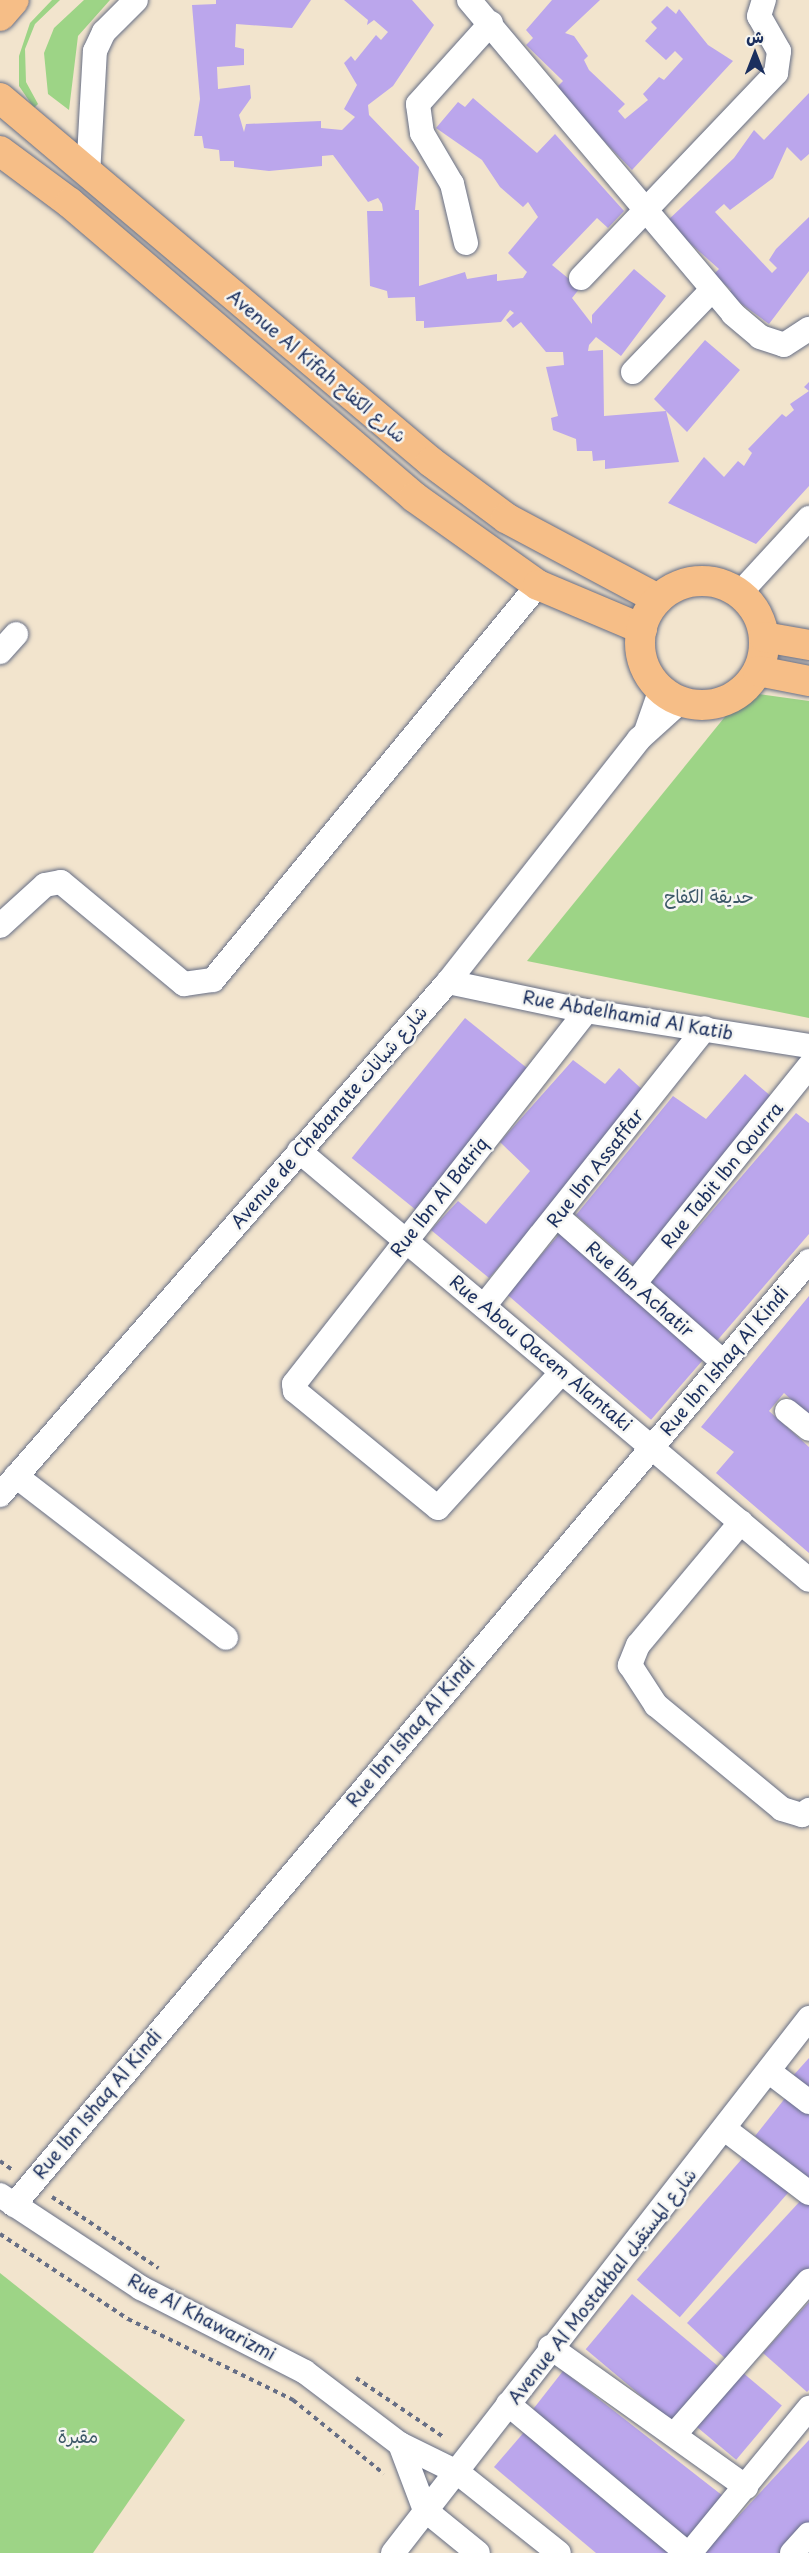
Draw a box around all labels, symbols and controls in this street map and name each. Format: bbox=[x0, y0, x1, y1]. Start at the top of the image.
north arrow bbox=[725, 24, 785, 84]
text: ش bbox=[746, 24, 764, 48]
street label: Avenue Al Kifah شارع الكفاح bbox=[223, 284, 411, 448]
park label: حديقة الكفاح bbox=[664, 885, 754, 907]
street label: Rue Abdelhamid Al Katib bbox=[519, 986, 737, 1044]
street label: Avenue de Chebanate شارع شبانات bbox=[227, 1001, 431, 1233]
street label: Rue Tabit Ibn Qourra bbox=[656, 1097, 788, 1253]
street label: Rue Ibn Assaffar bbox=[541, 1103, 649, 1233]
street label: Rue Ibn Al Batriq bbox=[384, 1131, 494, 1263]
street label: Rue Ibn Achatir bbox=[581, 1236, 699, 1342]
street label: Rue Abou Qacem Alantaki bbox=[445, 1270, 637, 1436]
street label: Rue Ibn Ishaq Al Kindi bbox=[654, 1280, 794, 1442]
street label: Rue Ibn Ishaq Al Kindi bbox=[340, 1651, 480, 1813]
street label: Rue Ibn Ishaq Al Kindi bbox=[27, 2023, 167, 2185]
street label: Avenue Al Mostakbal شارع المستقبل bbox=[503, 2164, 701, 2408]
street label: Rue Al Khawarizmi bbox=[123, 2268, 281, 2366]
park label: مقبرة bbox=[58, 2425, 98, 2447]

